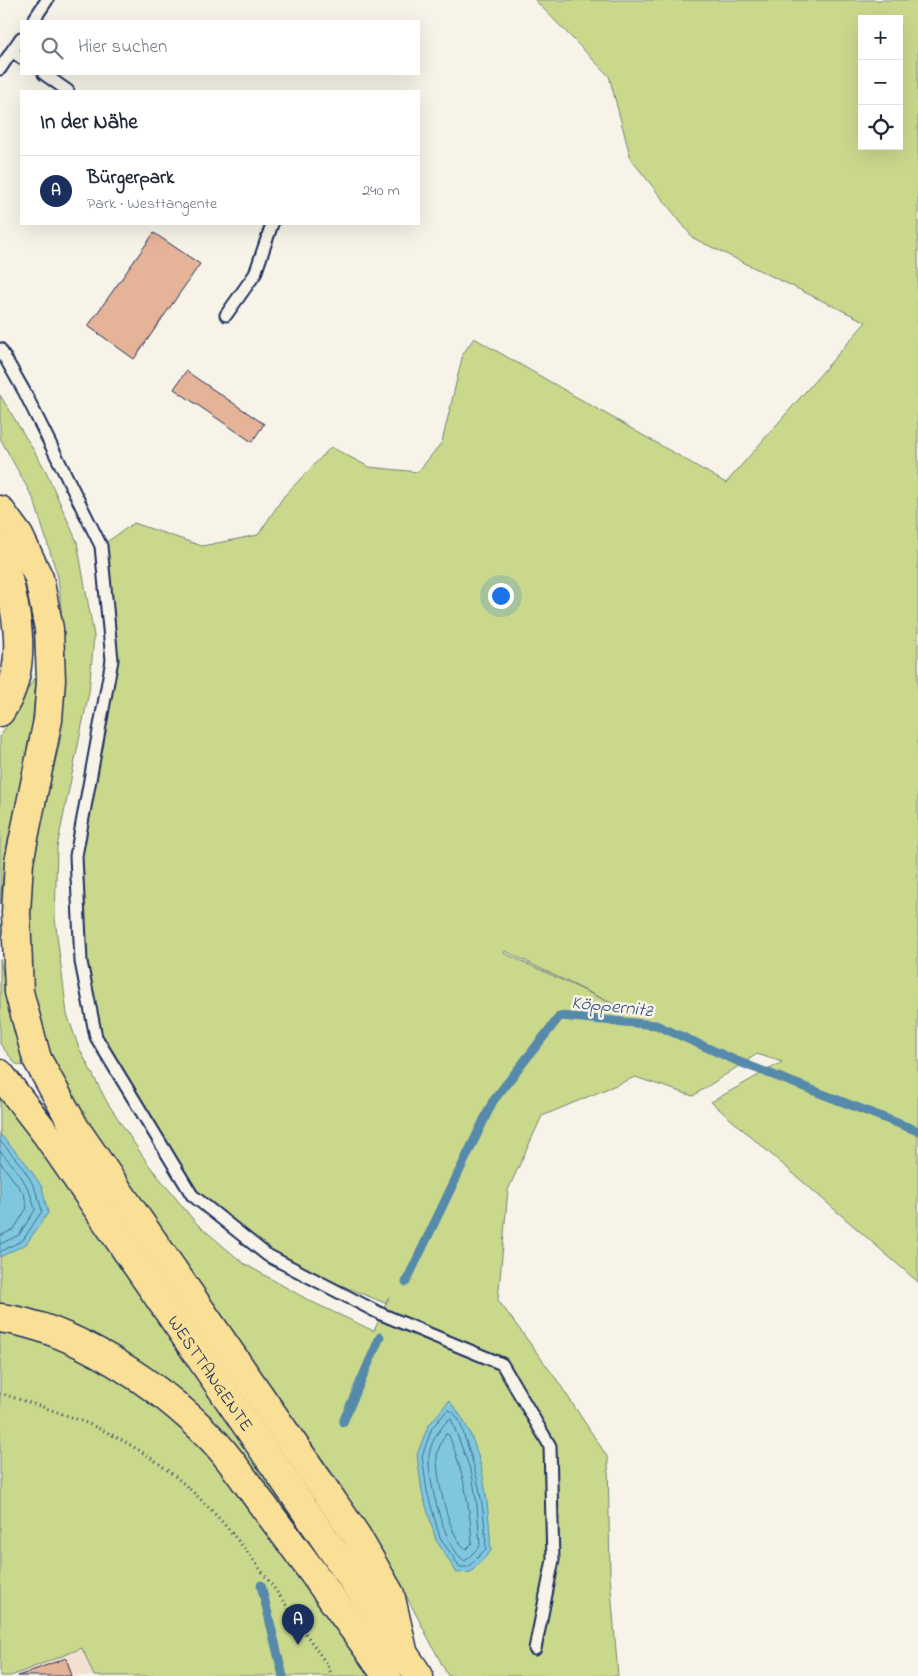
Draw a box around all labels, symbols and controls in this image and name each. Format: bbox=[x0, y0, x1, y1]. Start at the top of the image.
map controls bbox=[858, 15, 903, 150]
button: + bbox=[858, 15, 903, 60]
search box bbox=[20, 20, 420, 75]
icon: search bbox=[38, 34, 66, 62]
text: Hier suchen bbox=[78, 34, 167, 61]
button: − bbox=[858, 60, 903, 105]
button: locate bbox=[858, 105, 903, 150]
text: In der Nähe bbox=[40, 108, 138, 138]
text: Bürgerpark bbox=[87, 165, 174, 192]
text: A bbox=[51, 179, 61, 203]
text: 240 m bbox=[362, 179, 400, 203]
text: Park · Westtangente bbox=[87, 192, 217, 216]
your location bbox=[488, 583, 514, 609]
water label: Köppernitz bbox=[570, 990, 655, 1025]
street label: WESTTANGENTE bbox=[160, 1311, 258, 1438]
pin: A bbox=[282, 1604, 314, 1645]

